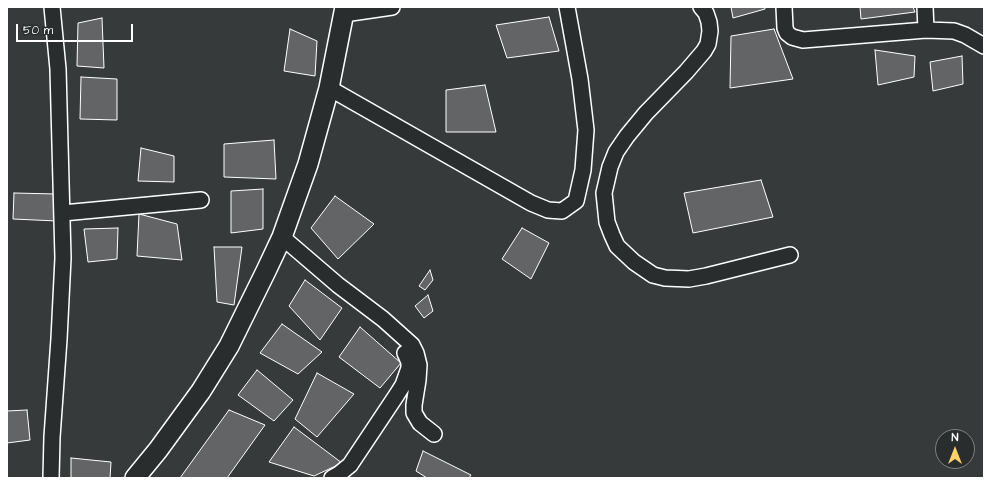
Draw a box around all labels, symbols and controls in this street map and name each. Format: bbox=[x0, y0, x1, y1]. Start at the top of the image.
scale bar bbox=[18, 16, 135, 42]
text: 50 m bbox=[23, 22, 53, 39]
north arrow bbox=[935, 429, 975, 469]
text: N bbox=[952, 430, 958, 445]

